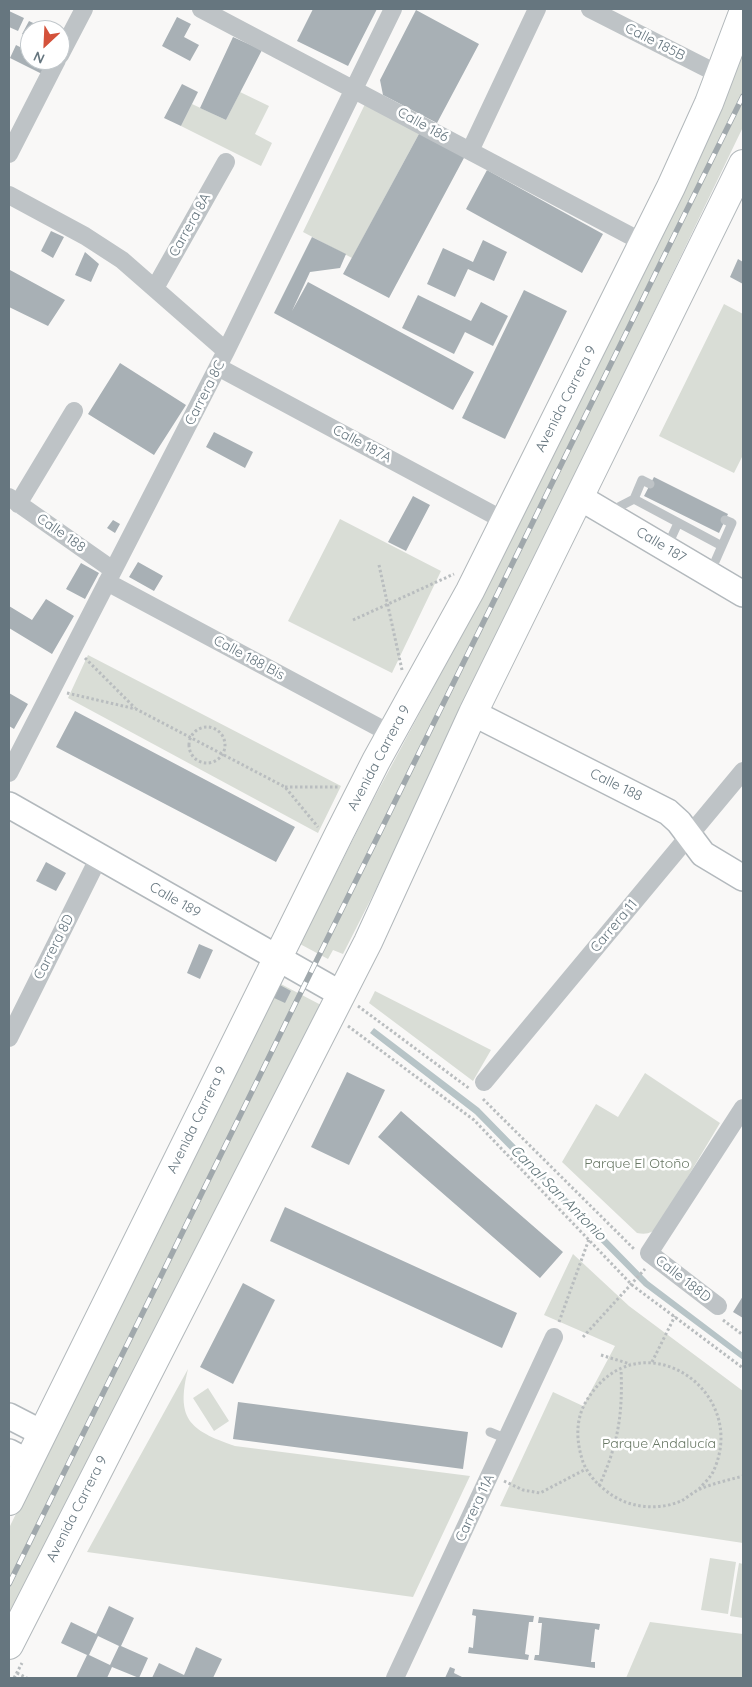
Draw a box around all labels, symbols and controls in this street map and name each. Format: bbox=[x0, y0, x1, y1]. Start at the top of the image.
north arrow bbox=[20, 20, 70, 70]
street label: Calle 185B bbox=[622, 20, 688, 64]
text: N bbox=[31, 47, 48, 68]
street label: Calle 186 bbox=[394, 104, 452, 146]
street label: Carrera 8A bbox=[166, 190, 214, 260]
street label: Avenida Carrera 9 bbox=[532, 343, 600, 455]
street label: Carrera 8C bbox=[182, 358, 228, 428]
street label: Calle 187A bbox=[330, 422, 394, 466]
street label: Calle 188 bbox=[33, 510, 89, 556]
street label: Calle 187 bbox=[633, 524, 689, 566]
street label: Calle 188 Bis bbox=[210, 632, 288, 684]
street label: Avenida Carrera 9 bbox=[344, 702, 414, 814]
street label: Calle 188 bbox=[587, 765, 645, 805]
street label: Calle 189 bbox=[146, 879, 204, 921]
street label: Carrera 11 bbox=[587, 896, 641, 956]
street label: Carrera 8D bbox=[30, 911, 78, 983]
street label: Avenida Carrera 9 bbox=[164, 1064, 230, 1176]
water label: Canal San Antonio bbox=[506, 1141, 610, 1245]
park label: Parque El Otoño bbox=[584, 1156, 690, 1172]
street label: Calle 188D bbox=[652, 1252, 714, 1306]
park label: Parque Andalucía bbox=[602, 1436, 716, 1452]
street label: Avenida Carrera 9 bbox=[43, 1453, 111, 1565]
street label: Carrera 11A bbox=[452, 1471, 498, 1545]

